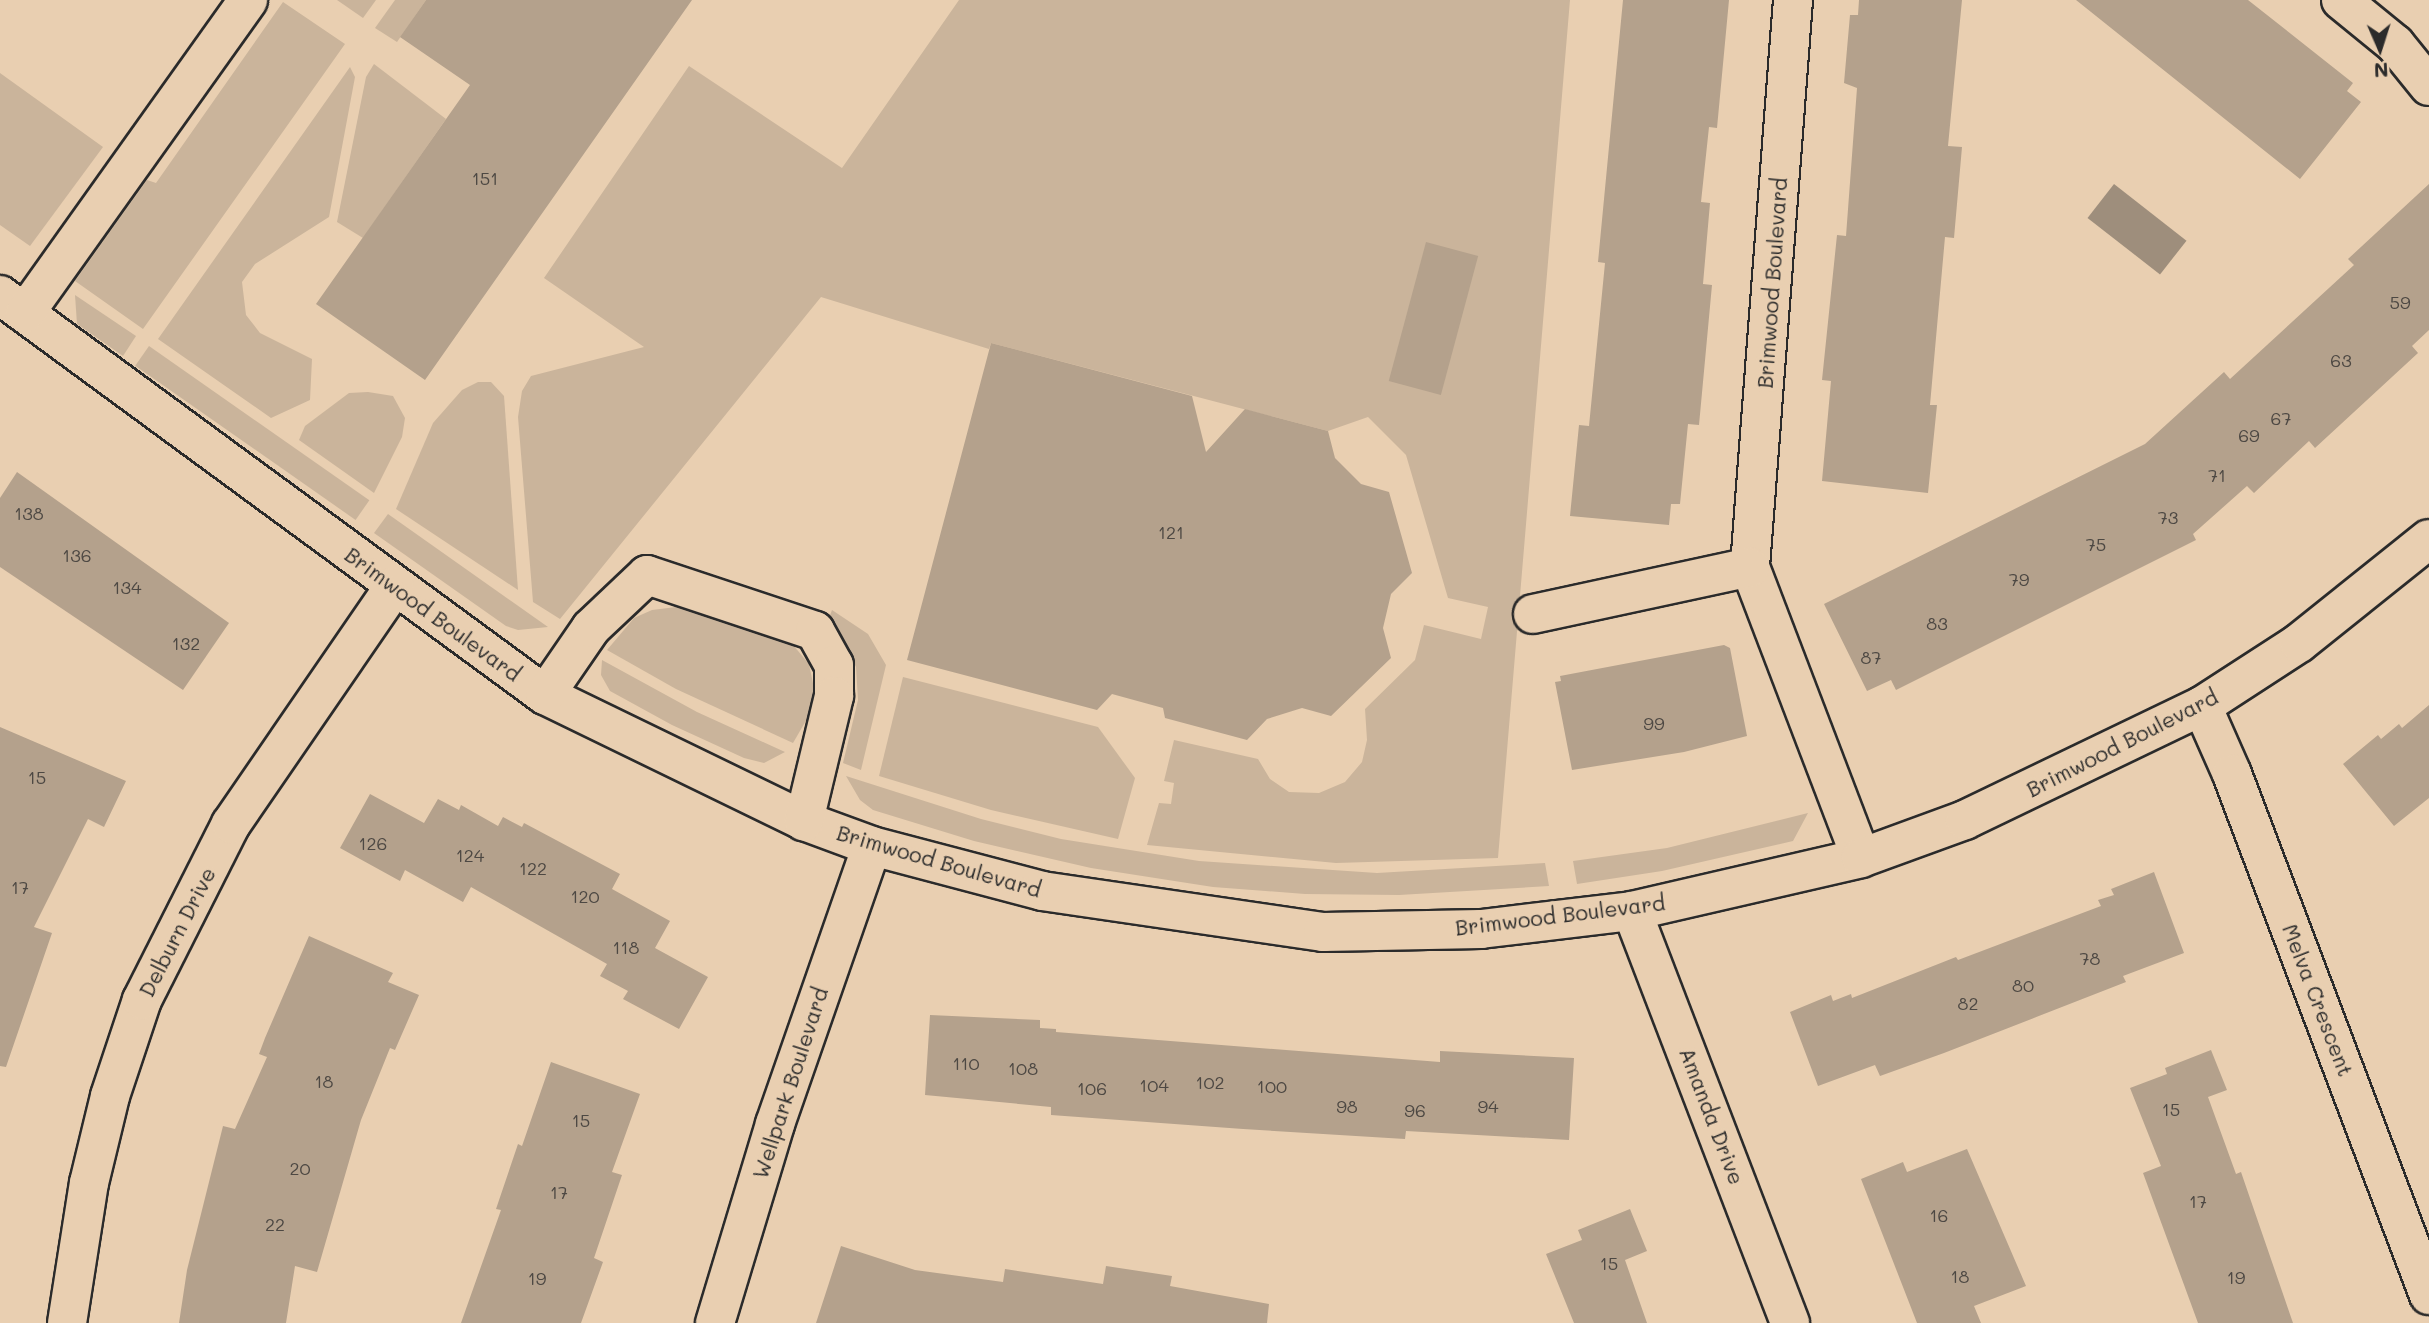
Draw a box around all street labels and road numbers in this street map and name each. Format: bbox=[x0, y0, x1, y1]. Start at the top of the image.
street label: Brimwood Boulevard bbox=[1752, 177, 1792, 389]
street label: Brimwood Boulevard bbox=[340, 542, 526, 686]
street label: Brimwood Boulevard bbox=[2022, 684, 2222, 802]
street label: Brimwood Boulevard bbox=[834, 820, 1044, 902]
street label: Delburn Drive bbox=[134, 863, 220, 1001]
street label: Brimwood Boulevard bbox=[1454, 890, 1666, 940]
street label: Melva Crescent bbox=[2277, 920, 2359, 1080]
street label: Wellpark Boulevard bbox=[747, 984, 833, 1182]
street label: Amanda Drive bbox=[1674, 1044, 1750, 1188]

